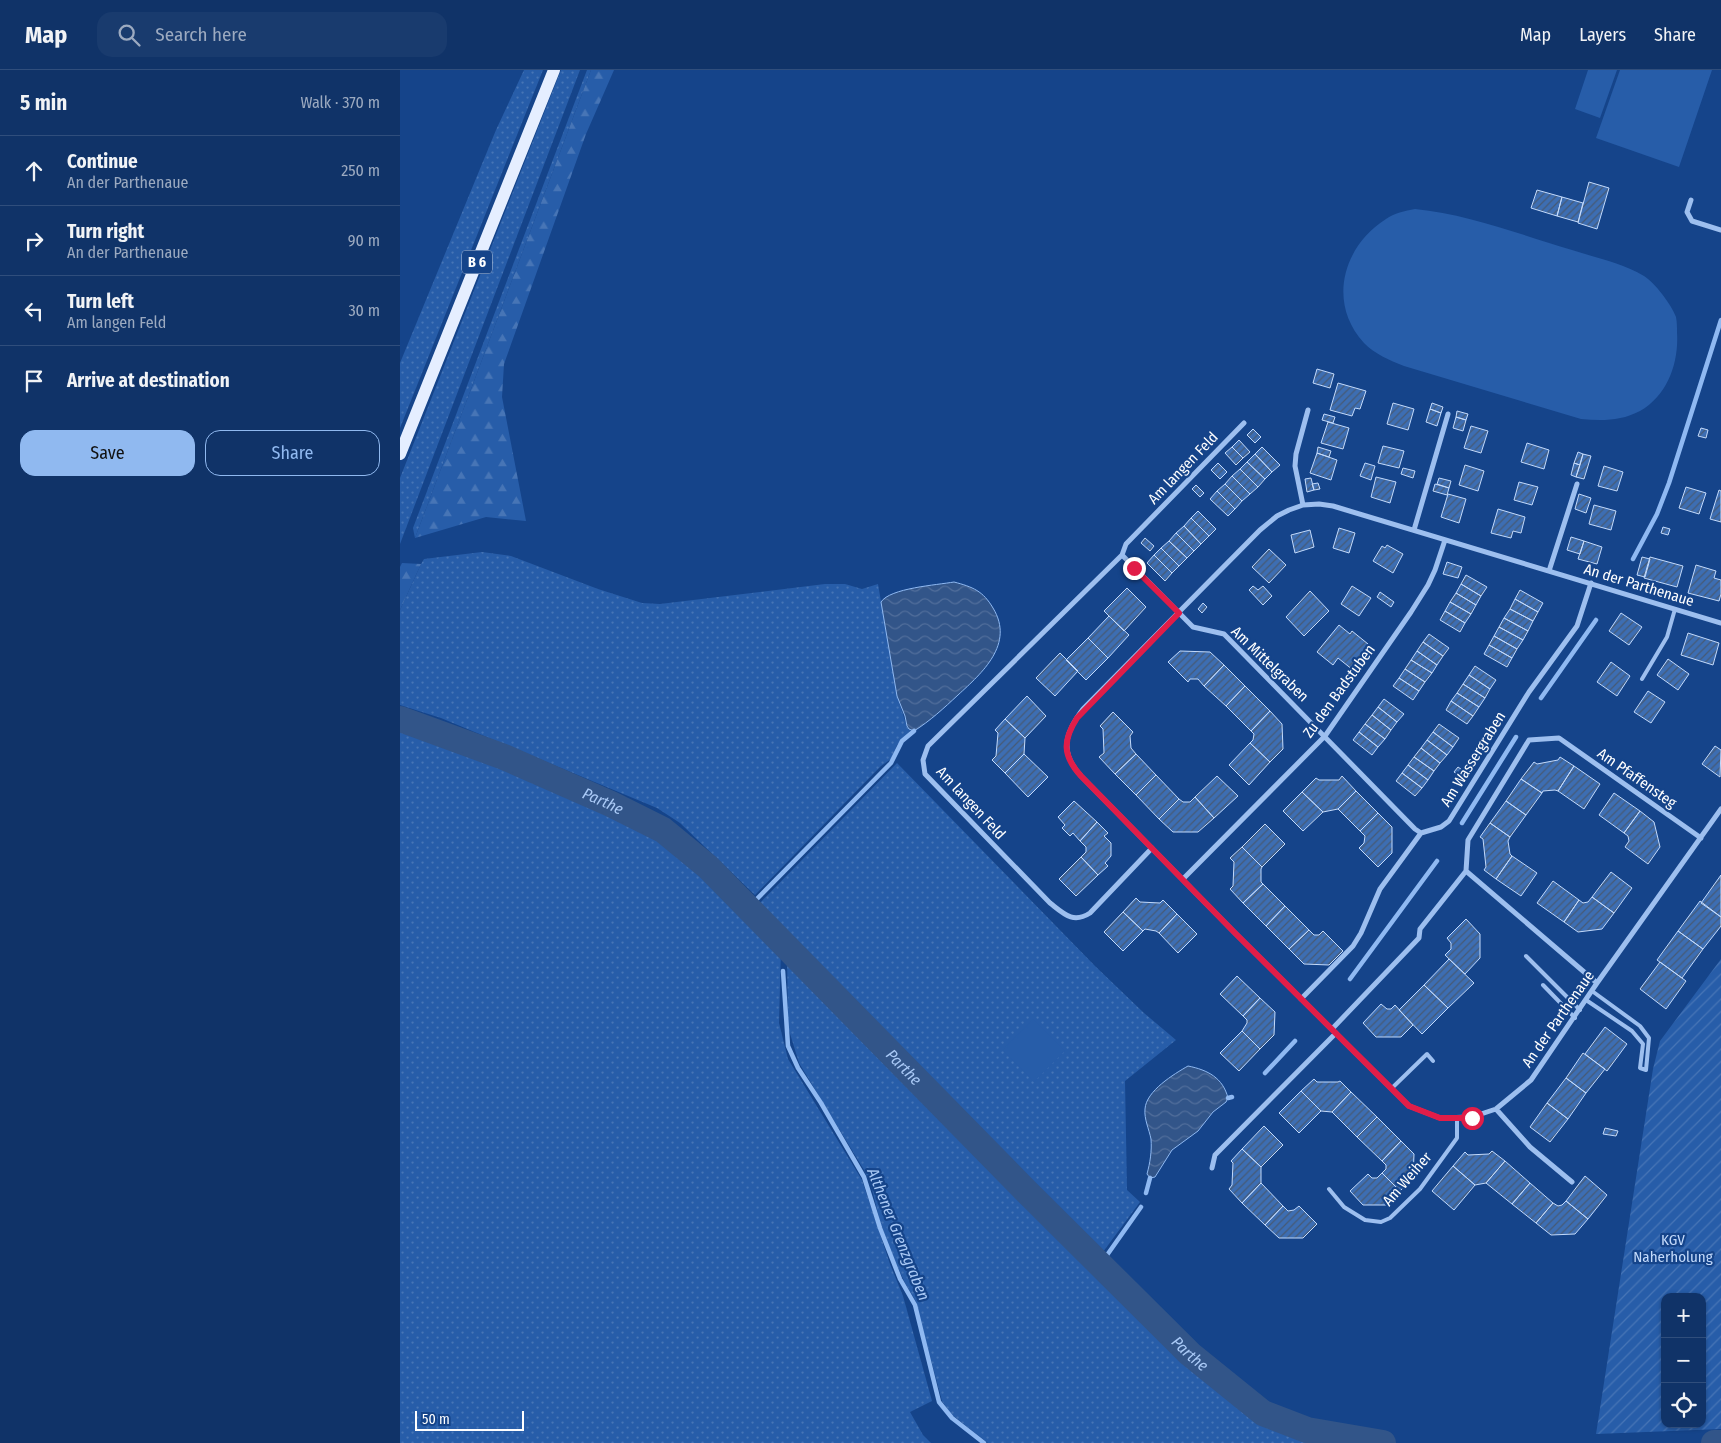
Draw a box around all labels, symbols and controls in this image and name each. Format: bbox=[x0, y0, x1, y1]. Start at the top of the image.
search box bbox=[97, 12, 447, 57]
text: Map bbox=[25, 21, 67, 49]
icon: search bbox=[115, 21, 143, 49]
text: Search here bbox=[155, 23, 247, 46]
text: Map bbox=[1520, 24, 1551, 46]
text: Layers bbox=[1579, 24, 1626, 46]
text: Share bbox=[1654, 24, 1696, 46]
text: 5 min bbox=[20, 90, 67, 116]
text: Walk · 370 m bbox=[300, 93, 380, 112]
text: Continue bbox=[67, 150, 138, 173]
icon: ahead bbox=[20, 157, 48, 185]
text: 250 m bbox=[341, 161, 380, 180]
text: An der Parthenaue bbox=[67, 173, 189, 192]
text: Turn right bbox=[67, 220, 144, 243]
icon: right bbox=[20, 227, 48, 255]
text: 90 m bbox=[348, 231, 380, 250]
text: An der Parthenaue bbox=[67, 243, 189, 262]
road number: B 6 bbox=[462, 250, 492, 273]
text: Turn left bbox=[67, 290, 134, 313]
icon: left bbox=[20, 297, 48, 325]
text: 30 m bbox=[348, 301, 380, 320]
text: Am langen Feld bbox=[67, 313, 166, 332]
icon: arrive bbox=[20, 367, 48, 395]
text: Arrive at destination bbox=[67, 369, 230, 392]
street label: Am langen Feld bbox=[1144, 428, 1222, 508]
button: Save bbox=[20, 430, 195, 476]
button: Share bbox=[205, 430, 380, 476]
route end bbox=[1123, 557, 1146, 580]
street label: An der Parthenaue bbox=[1582, 560, 1696, 610]
street label: Am Mittelgraben bbox=[1227, 623, 1313, 705]
street label: Zu den Badstuben bbox=[1299, 641, 1379, 741]
street label: Am Wassergraben bbox=[1437, 708, 1509, 810]
street label: Am Pfaffensteg bbox=[1594, 744, 1680, 812]
street label: Am langen Feld bbox=[933, 763, 1009, 843]
water label: Parthe bbox=[580, 784, 627, 819]
street label: An der Parthenaue bbox=[1518, 967, 1598, 1071]
water label: Parthe bbox=[882, 1045, 926, 1089]
route start bbox=[1461, 1107, 1484, 1130]
street label: Am Weiher bbox=[1379, 1148, 1436, 1210]
water label: Althener Grenzgraben bbox=[863, 1164, 934, 1303]
park label: KGV Naherholung bbox=[1633, 1231, 1713, 1266]
map controls bbox=[1661, 1293, 1706, 1428]
button: + bbox=[1661, 1293, 1706, 1338]
water label: Parthe bbox=[1168, 1332, 1212, 1375]
button: − bbox=[1661, 1338, 1706, 1383]
button: locate bbox=[1661, 1383, 1706, 1428]
scale bar bbox=[415, 1408, 524, 1431]
text: 50 m bbox=[422, 1411, 450, 1428]

